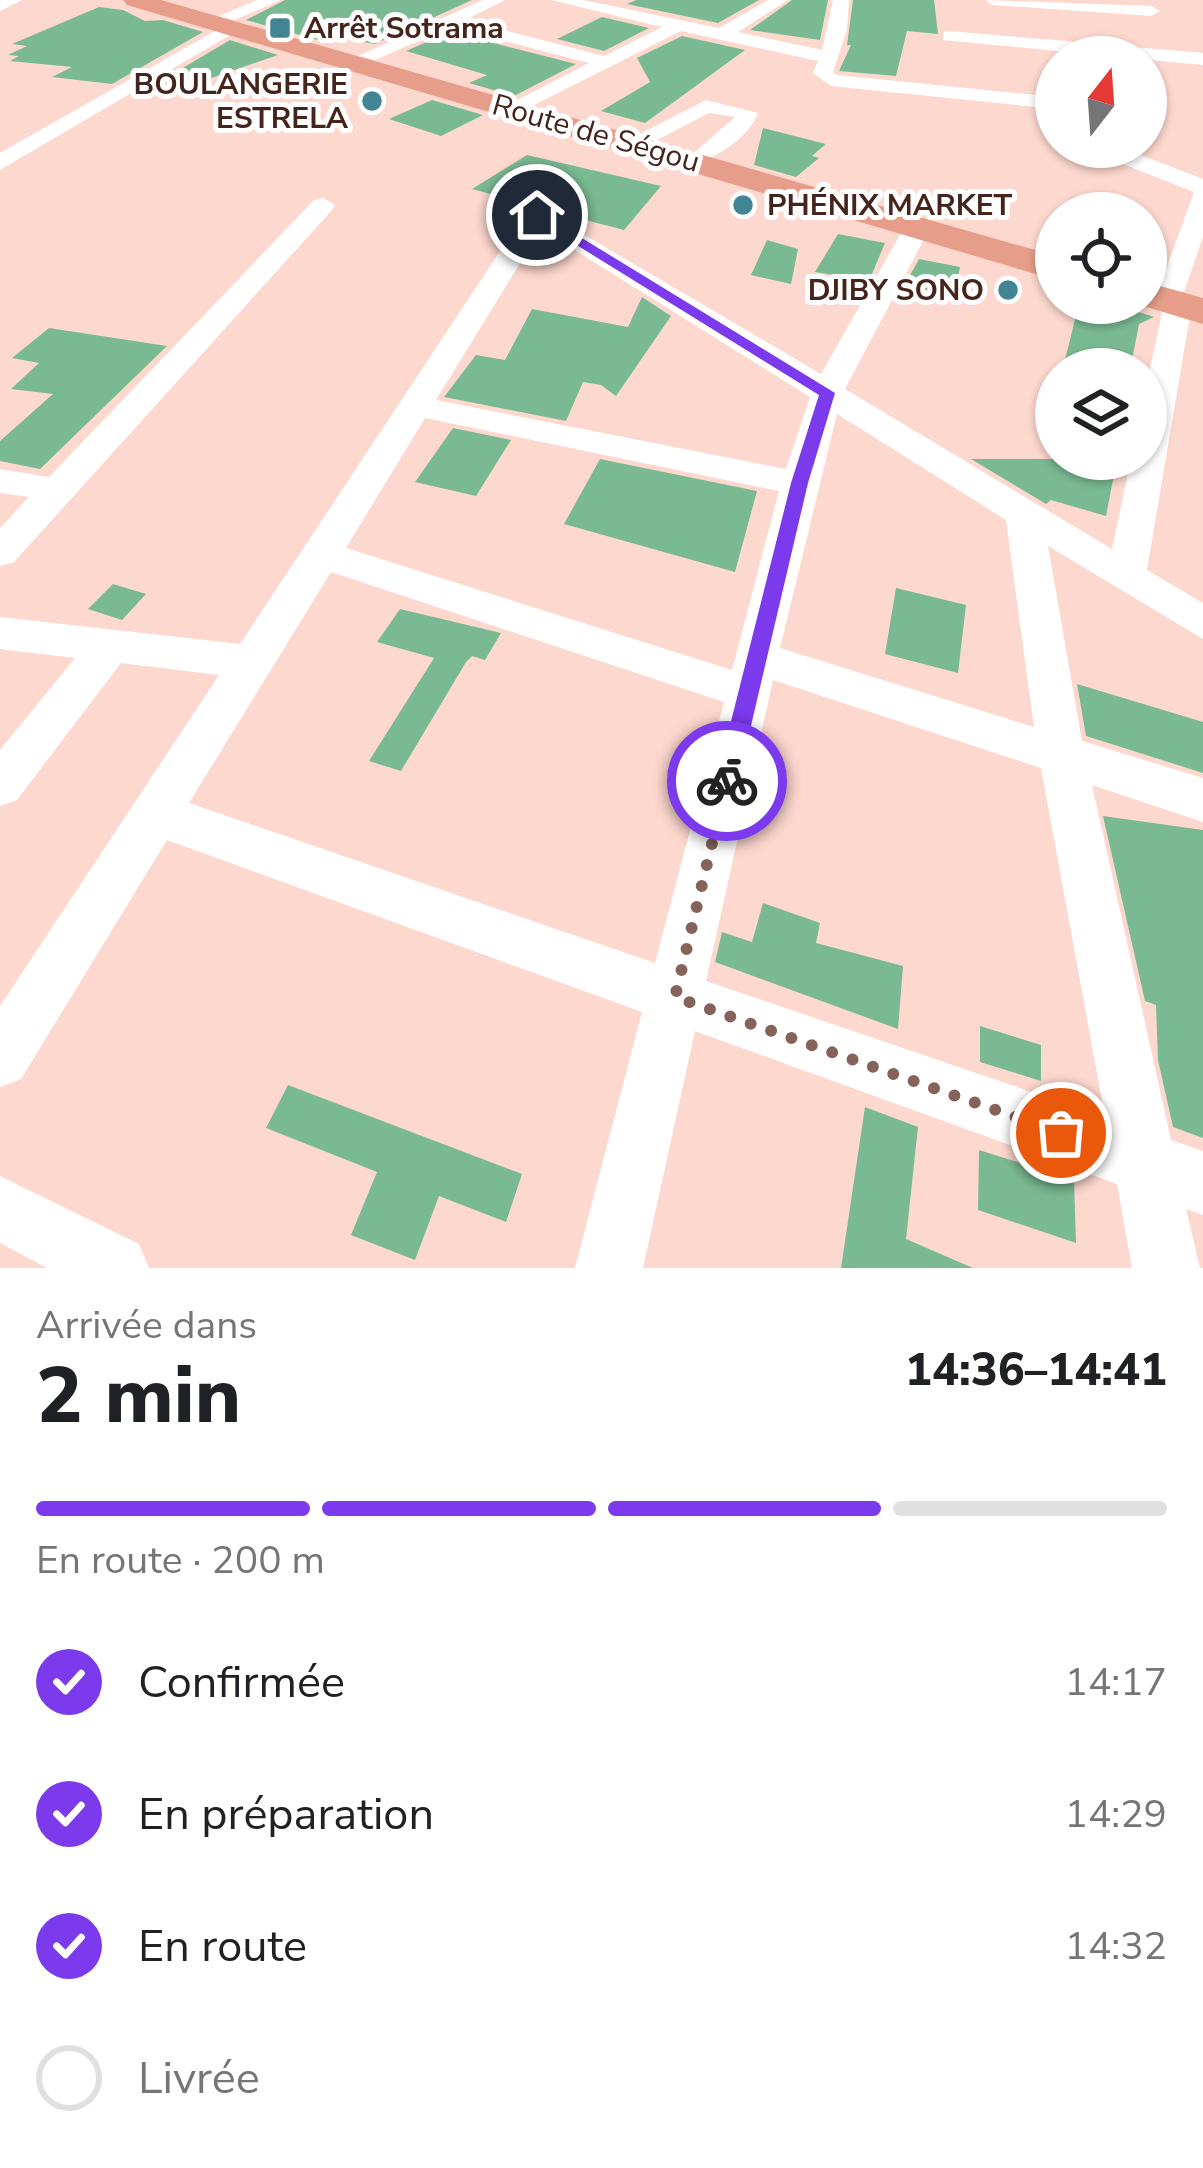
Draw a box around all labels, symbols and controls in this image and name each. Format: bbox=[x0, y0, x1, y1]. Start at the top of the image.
place label: Arrêt Sotrama bbox=[304, 8, 504, 49]
marker: Arrêt Sotrama bbox=[267, 15, 293, 41]
north arrow bbox=[1035, 36, 1167, 168]
map controls bbox=[1035, 36, 1167, 480]
place label: BOULANGERIE ESTRELA bbox=[134, 64, 349, 139]
street label: Route de Ségou bbox=[487, 84, 704, 183]
marker: BOULANGERIE ESTRELA bbox=[359, 88, 385, 114]
pin bbox=[486, 164, 588, 266]
icon: home bbox=[504, 182, 570, 248]
place label: PHÉNIX MARKET bbox=[767, 185, 1012, 226]
marker: PHÉNIX MARKET bbox=[730, 192, 756, 218]
button: locate bbox=[1035, 192, 1167, 324]
place label: DJIBY SONO bbox=[808, 270, 984, 311]
marker: DJIBY SONO bbox=[995, 277, 1021, 303]
button: layers bbox=[1035, 348, 1167, 480]
courier bbox=[667, 721, 787, 841]
icon: bike bbox=[694, 748, 760, 814]
pin bbox=[1010, 1082, 1112, 1184]
icon: bag bbox=[1028, 1100, 1094, 1166]
text: Arrivée dans bbox=[36, 1299, 257, 1352]
text: 14:36–14:41 bbox=[905, 1340, 1167, 1401]
text: 2 min bbox=[36, 1343, 241, 1450]
text: En route · 200 m bbox=[36, 1534, 325, 1587]
icon: check bbox=[36, 1649, 102, 1715]
text: Confirmée bbox=[138, 1652, 345, 1713]
text: 14:17 bbox=[1065, 1656, 1167, 1709]
icon: check bbox=[36, 1781, 102, 1847]
text: En préparation bbox=[138, 1784, 434, 1845]
text: 14:29 bbox=[1065, 1788, 1167, 1841]
icon: check bbox=[36, 1913, 102, 1979]
text: En route bbox=[138, 1916, 307, 1977]
text: 14:32 bbox=[1065, 1920, 1167, 1973]
text: Livrée bbox=[138, 2048, 260, 2109]

